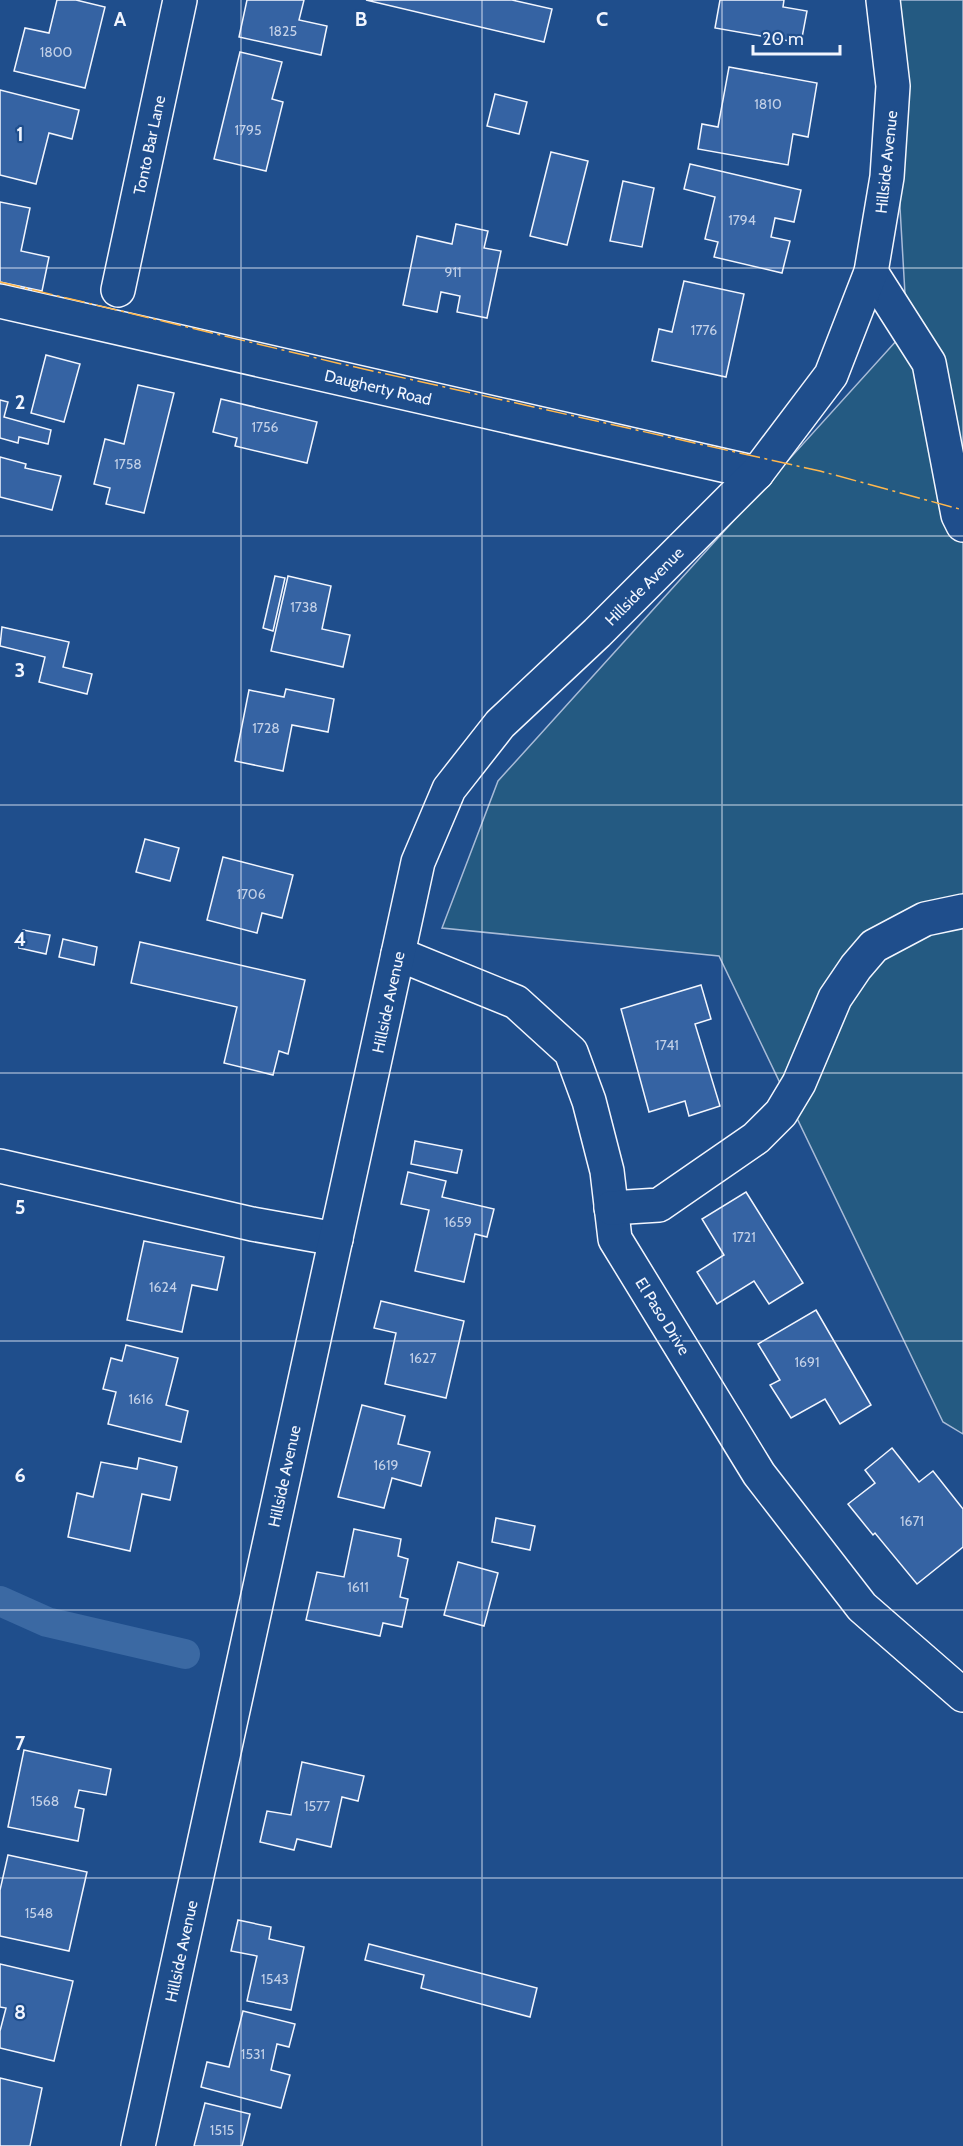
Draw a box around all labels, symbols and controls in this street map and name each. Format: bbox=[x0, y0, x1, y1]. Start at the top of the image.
text: A bbox=[114, 7, 127, 31]
text: B bbox=[355, 7, 367, 31]
text: C bbox=[596, 7, 608, 31]
scale bar bbox=[753, 18, 840, 56]
house number: 1825 bbox=[269, 22, 297, 40]
text: 20 m bbox=[762, 28, 804, 50]
house number: 1800 bbox=[40, 43, 73, 61]
street label: Tonto Bar Lane bbox=[130, 94, 169, 197]
house number: 1810 bbox=[754, 95, 782, 113]
street label: Hillside Avenue bbox=[872, 110, 901, 215]
house number: 1795 bbox=[234, 121, 262, 139]
text: 1 bbox=[16, 122, 24, 146]
house number: 1794 bbox=[728, 211, 756, 229]
house number: 911 bbox=[444, 263, 462, 281]
house number: 1776 bbox=[691, 321, 717, 339]
street label: Daugherty Road bbox=[323, 366, 433, 409]
text: 2 bbox=[15, 390, 25, 414]
house number: 1756 bbox=[251, 418, 279, 436]
house number: 1758 bbox=[114, 455, 142, 473]
street label: Hillside Avenue bbox=[601, 543, 688, 630]
house number: 1738 bbox=[290, 598, 318, 616]
text: 3 bbox=[15, 658, 25, 682]
house number: 1728 bbox=[252, 719, 280, 737]
house number: 1706 bbox=[236, 885, 266, 903]
text: 4 bbox=[14, 927, 26, 951]
street label: Hillside Avenue bbox=[368, 949, 409, 1055]
house number: 1741 bbox=[655, 1036, 679, 1054]
text: 5 bbox=[15, 1195, 25, 1219]
house number: 1659 bbox=[444, 1213, 472, 1231]
house number: 1721 bbox=[732, 1228, 756, 1246]
street label: El Paso Drive bbox=[631, 1274, 694, 1359]
house number: 1624 bbox=[149, 1278, 177, 1296]
house number: 1627 bbox=[410, 1349, 436, 1367]
house number: 1691 bbox=[794, 1353, 820, 1371]
house number: 1616 bbox=[129, 1390, 154, 1408]
street label: Hillside Avenue bbox=[264, 1423, 305, 1529]
house number: 1619 bbox=[374, 1456, 399, 1474]
text: 6 bbox=[14, 1463, 26, 1487]
house number: 1671 bbox=[900, 1512, 924, 1530]
house number: 1611 bbox=[347, 1578, 369, 1596]
text: 7 bbox=[15, 1731, 26, 1755]
house number: 1568 bbox=[31, 1792, 59, 1810]
house number: 1577 bbox=[304, 1797, 330, 1815]
street label: Hillside Avenue bbox=[161, 1898, 202, 2004]
house number: 1548 bbox=[25, 1904, 53, 1922]
house number: 1543 bbox=[261, 1970, 289, 1988]
text: 8 bbox=[14, 2000, 26, 2024]
house number: 1531 bbox=[241, 2045, 265, 2063]
house number: 1515 bbox=[210, 2121, 234, 2139]

